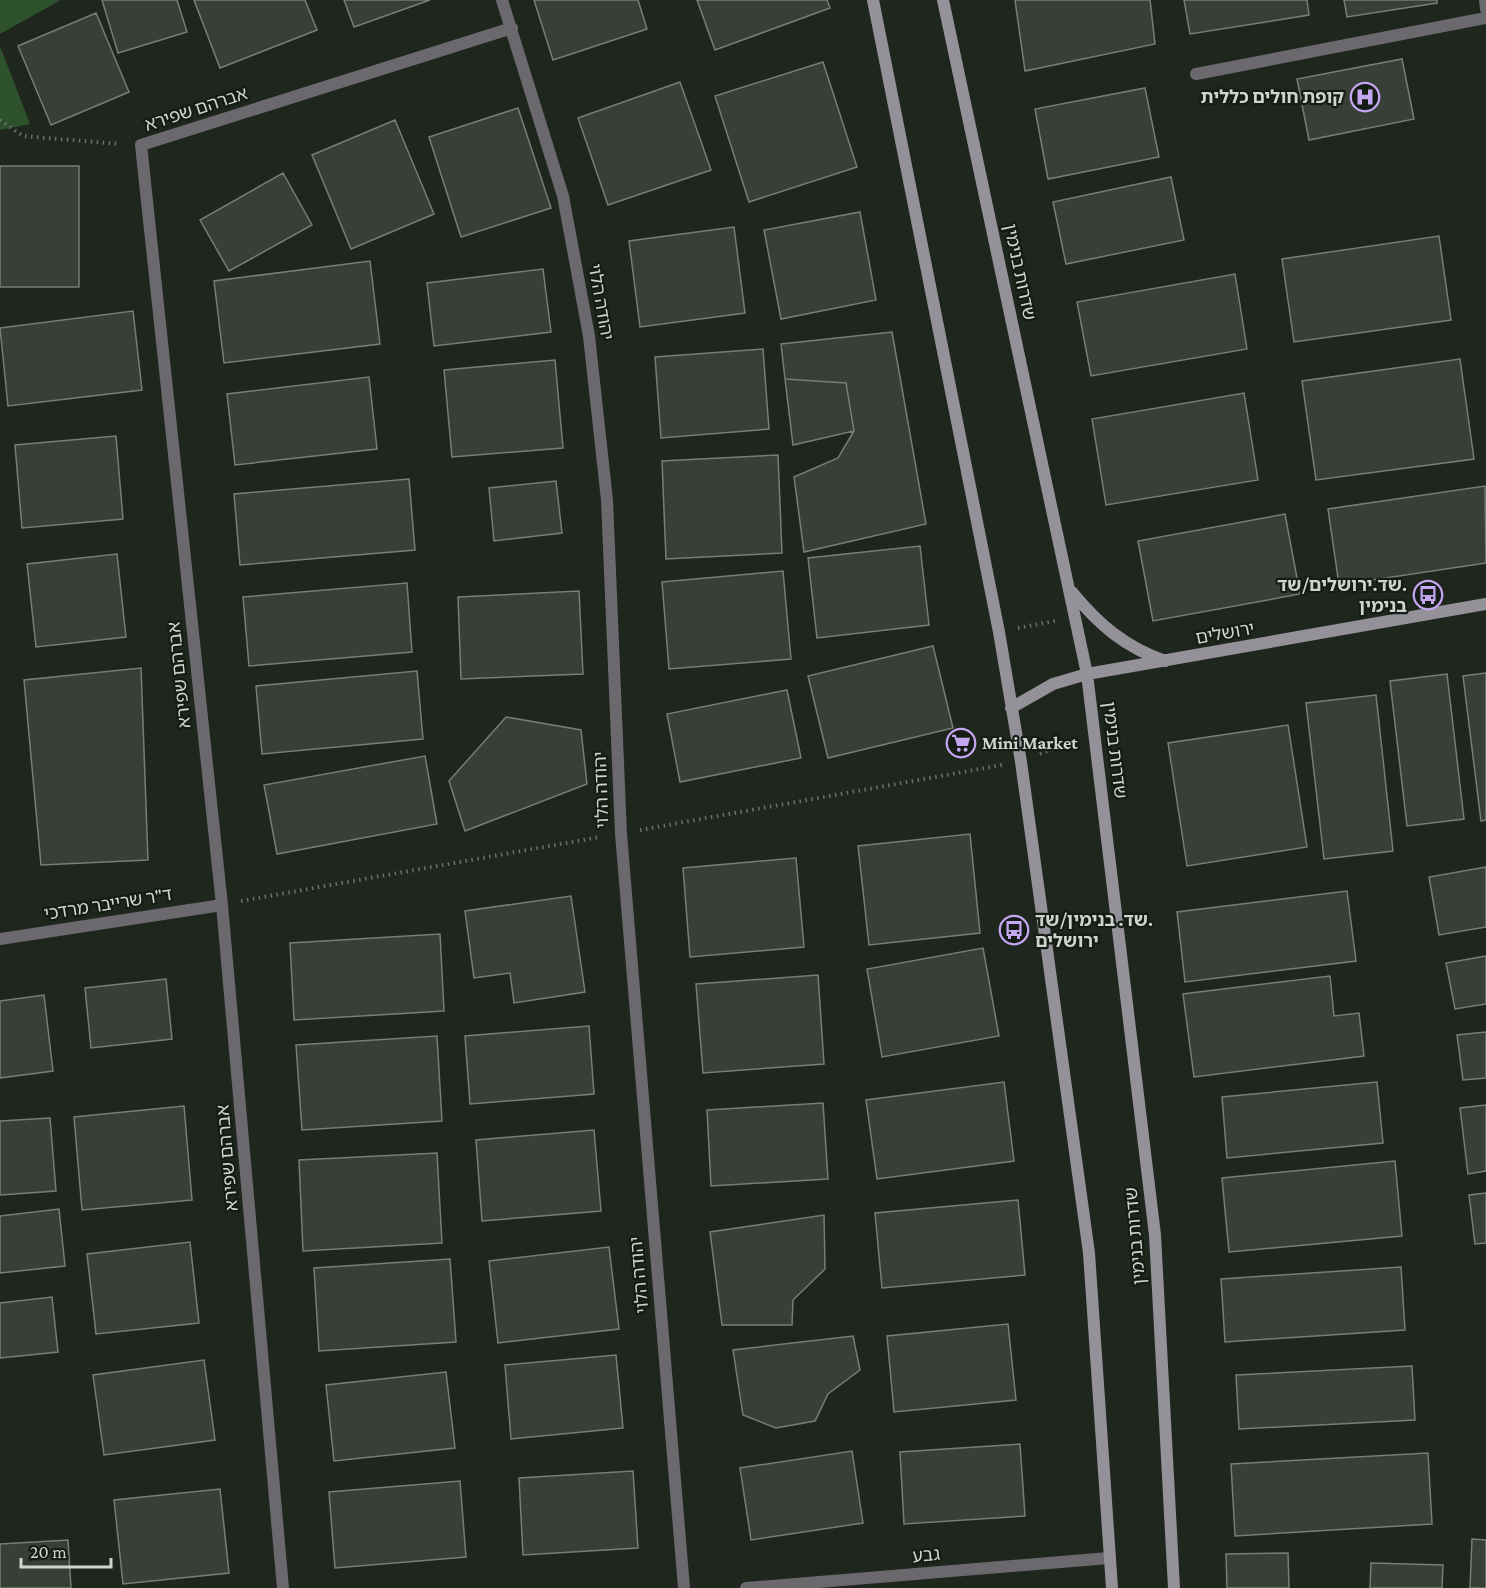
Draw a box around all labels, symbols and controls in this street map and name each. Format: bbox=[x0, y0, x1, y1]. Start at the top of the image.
hospital icon: קופת חולים כללית bbox=[1349, 81, 1381, 113]
street label: אברהם שפירא bbox=[142, 83, 250, 135]
place label: קופת חולים כללית bbox=[1201, 87, 1344, 107]
street label: שדרות בנימין bbox=[1000, 222, 1040, 322]
street label: יהודה הלוי bbox=[584, 262, 618, 342]
place label: שד.ירושלים/שד. בנימין bbox=[1277, 575, 1407, 616]
bus stop icon: שד.ירושלים/שד. בנימין bbox=[1412, 579, 1444, 611]
street label: ירושלים bbox=[1194, 618, 1256, 648]
street label: אברהם שפירא bbox=[163, 621, 195, 729]
street label: שדרות בנימין bbox=[1099, 700, 1131, 800]
supermarket icon: Mini Market bbox=[945, 727, 977, 759]
place label: Mini Market bbox=[982, 733, 1078, 753]
street label: יהודה הלוי bbox=[590, 751, 612, 829]
street label: ד"ר שרייבר מרדכי bbox=[43, 884, 174, 924]
place label: שד. בנימין/שד. ירושלים bbox=[1035, 910, 1153, 951]
bus stop icon: שד. בנימין/שד. ירושלים bbox=[998, 914, 1030, 946]
street label: אברהם שפירא bbox=[212, 1104, 242, 1212]
street label: שדרות בנימין bbox=[1121, 1186, 1149, 1286]
street label: יהודה הלוי bbox=[626, 1236, 652, 1314]
scale bar bbox=[21, 1531, 111, 1569]
text: 20 m bbox=[30, 1542, 67, 1562]
street label: גבע bbox=[911, 1544, 941, 1566]

